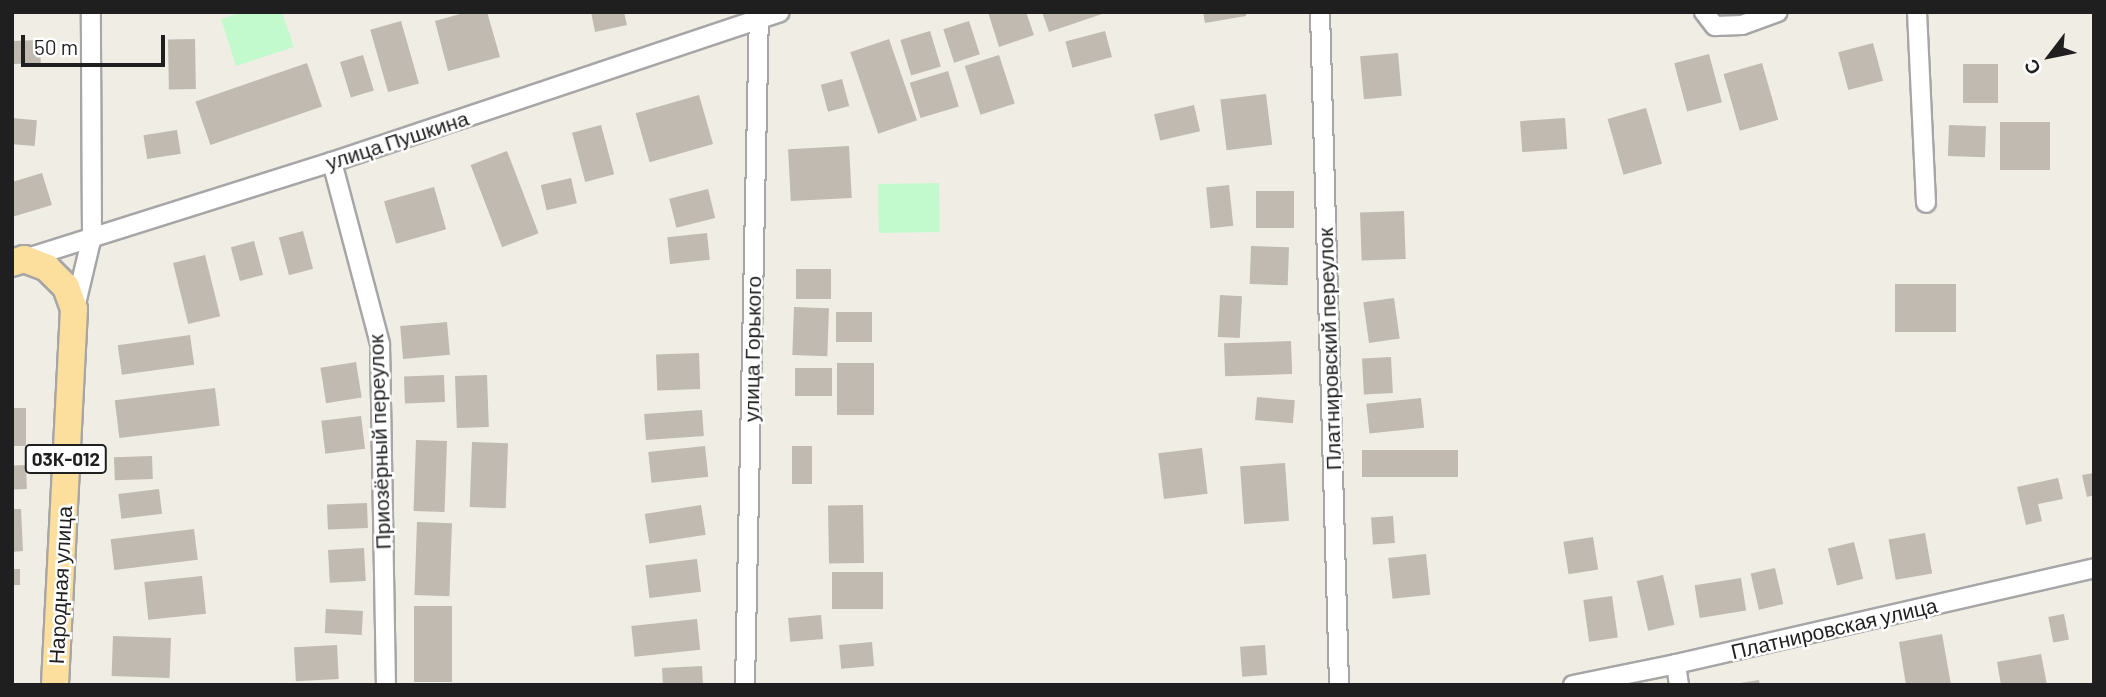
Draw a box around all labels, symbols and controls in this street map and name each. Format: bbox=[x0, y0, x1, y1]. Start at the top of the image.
scale bar bbox=[24, 21, 168, 65]
north arrow bbox=[2015, 21, 2085, 91]
text: 50 m bbox=[34, 34, 78, 59]
text: С bbox=[2018, 55, 2045, 79]
street label: улица Пушкина bbox=[322, 105, 472, 175]
street label: Платнировский переулок bbox=[1312, 227, 1346, 471]
street label: улица Горького bbox=[738, 276, 766, 422]
street label: Приозёрный переулок bbox=[363, 334, 395, 550]
road number: 03К-012 bbox=[24, 444, 108, 474]
street label: Народная улица bbox=[43, 505, 77, 665]
street label: Платнировская улица bbox=[1728, 592, 1940, 664]

